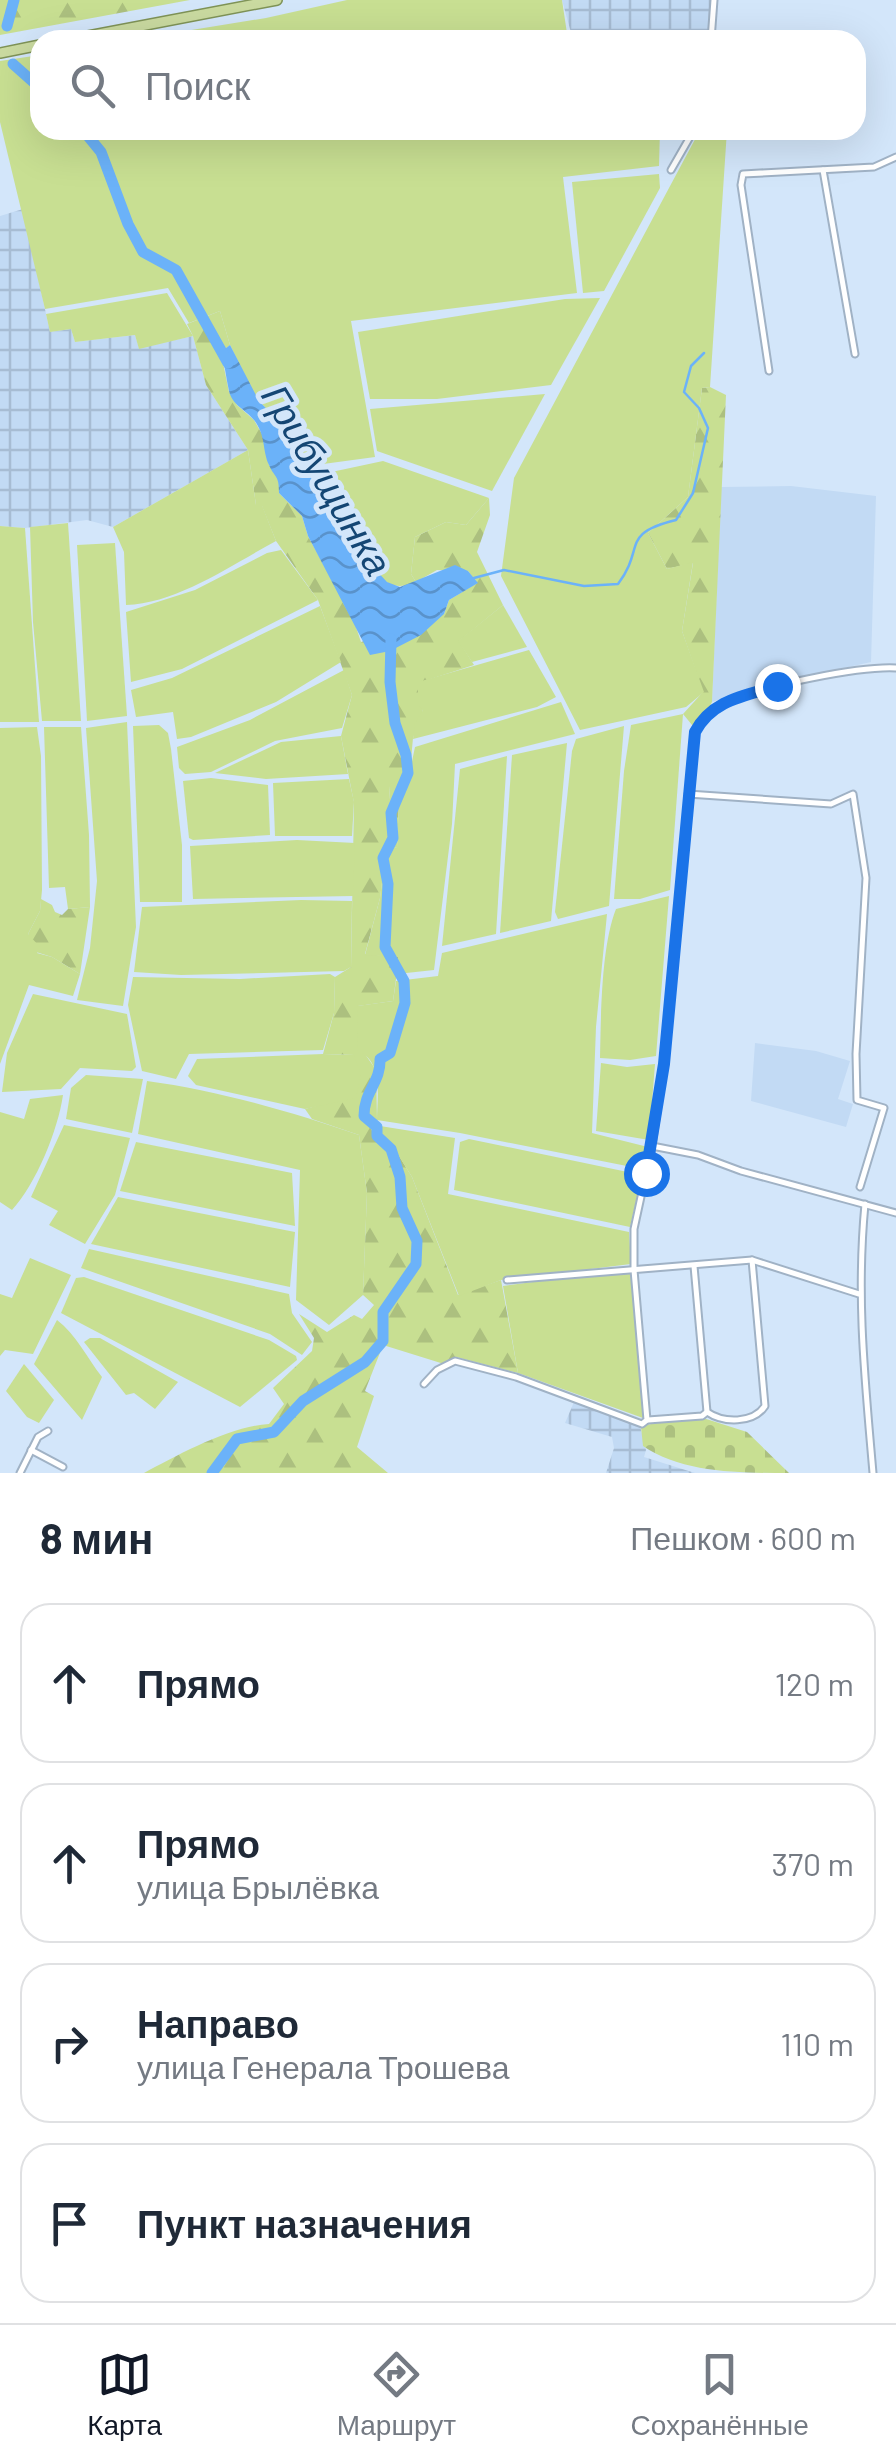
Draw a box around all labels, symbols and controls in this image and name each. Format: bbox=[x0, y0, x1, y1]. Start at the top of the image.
search box bbox=[30, 30, 866, 140]
icon: search bbox=[65, 58, 120, 113]
text: Поиск bbox=[145, 62, 250, 108]
water label: Грибущинка bbox=[253, 375, 403, 583]
route end bbox=[755, 664, 801, 710]
route start bbox=[624, 1151, 670, 1197]
text: 8 мин bbox=[40, 1512, 153, 1562]
text: Пешком · 600 m bbox=[630, 1518, 856, 1556]
icon: ahead bbox=[42, 1656, 97, 1711]
text: Прямо bbox=[137, 1660, 260, 1706]
text: 120 m bbox=[775, 1664, 854, 1702]
text: Прямо bbox=[137, 1820, 260, 1866]
icon: ahead bbox=[42, 1836, 97, 1891]
text: 370 m bbox=[771, 1844, 854, 1882]
text: улица Брылёвка bbox=[137, 1867, 379, 1905]
text: Направо bbox=[137, 2000, 299, 2046]
icon: right bbox=[42, 2016, 97, 2071]
text: 110 m bbox=[781, 2024, 854, 2062]
text: улица Генерала Трошева bbox=[137, 2047, 510, 2085]
icon: arrive bbox=[42, 2196, 97, 2251]
text: Пункт назначения bbox=[137, 2200, 472, 2246]
tab: Карта bbox=[87, 2347, 162, 2442]
tab: Маршрут bbox=[337, 2347, 456, 2442]
tab: Сохранённые bbox=[630, 2347, 809, 2442]

